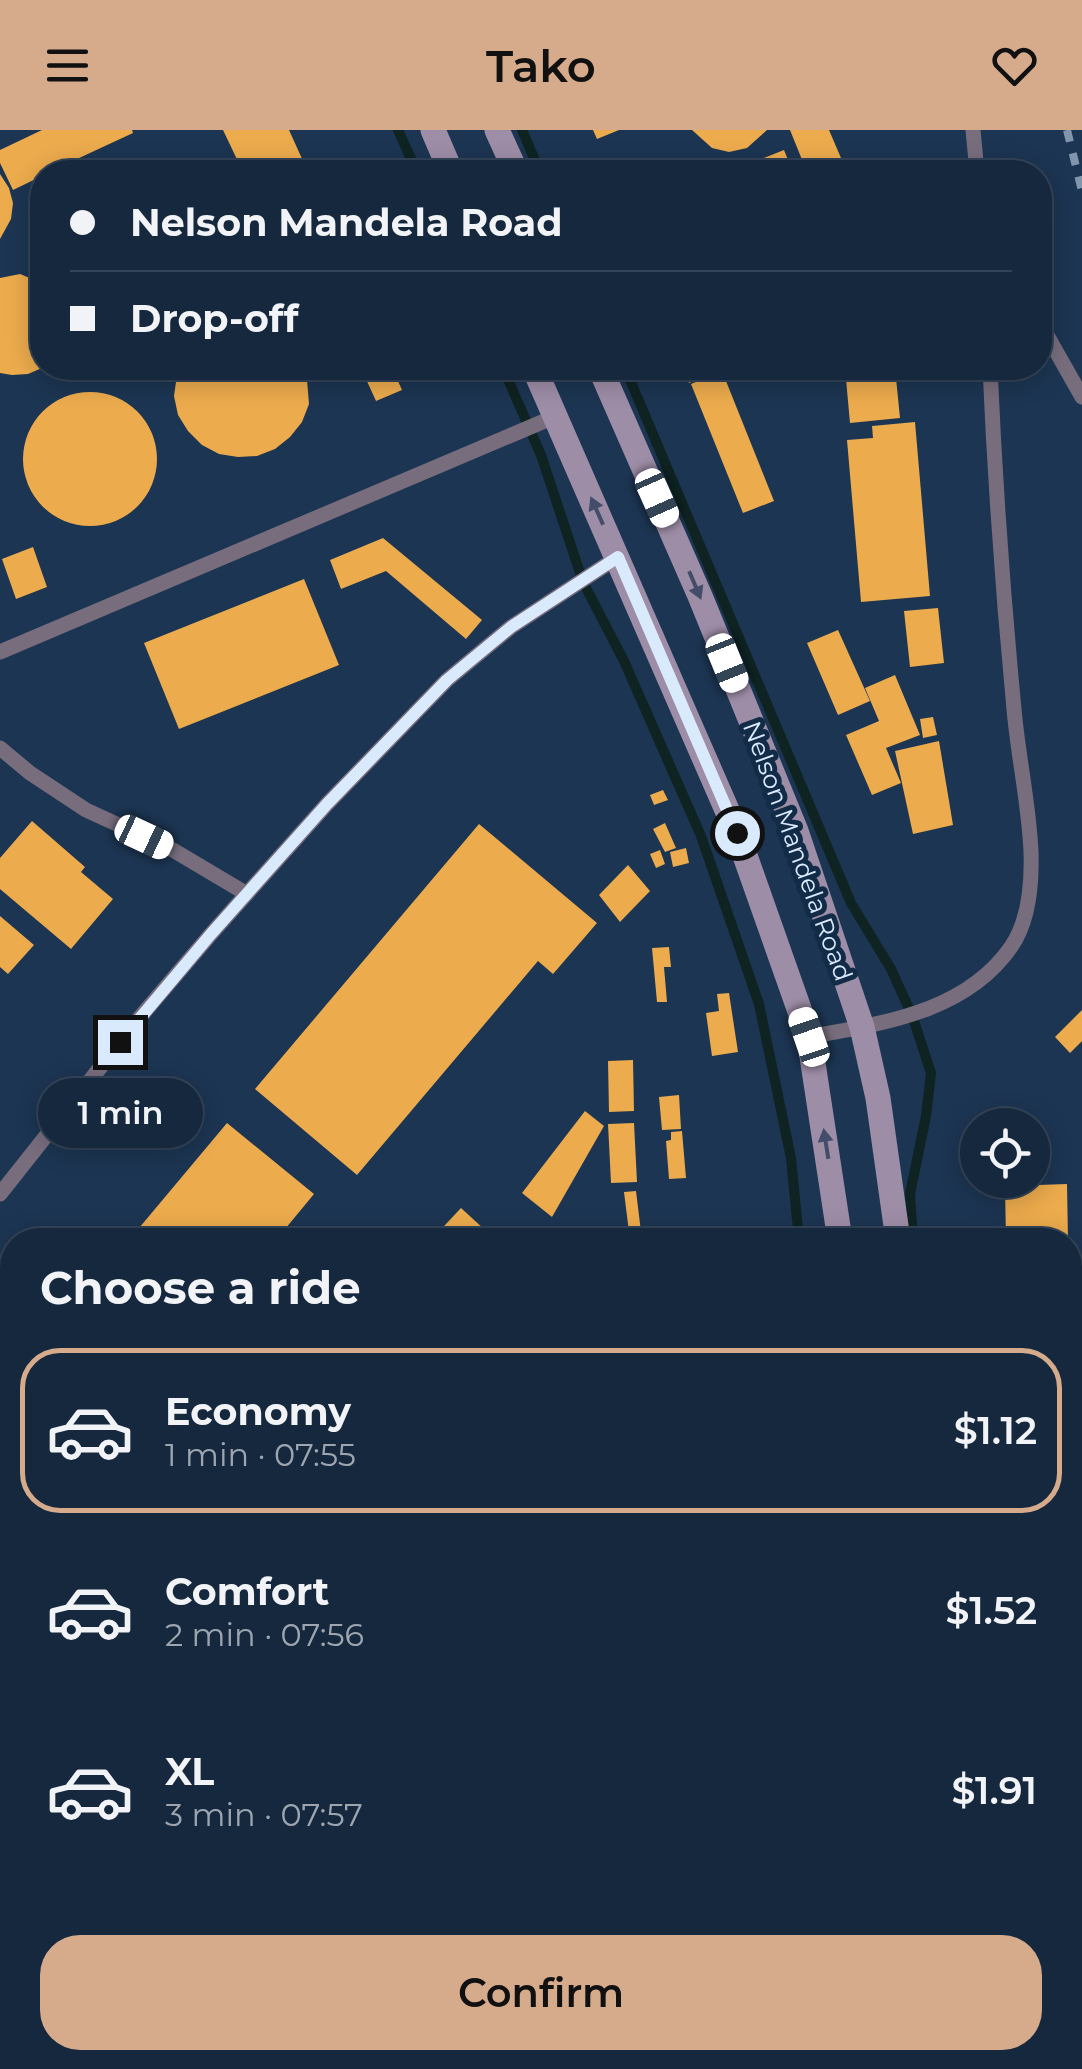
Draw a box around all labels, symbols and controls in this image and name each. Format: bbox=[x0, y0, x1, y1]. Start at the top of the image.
icon: menu bbox=[40, 38, 95, 93]
text: Tako bbox=[486, 38, 596, 93]
icon: heart bbox=[987, 38, 1042, 93]
text: Nelson Mandela Road bbox=[130, 199, 563, 246]
text: Drop-off bbox=[130, 295, 299, 342]
car bbox=[631, 464, 683, 532]
one-way arrow bbox=[589, 496, 605, 526]
one-way arrow bbox=[687, 570, 703, 600]
car bbox=[702, 630, 752, 696]
street label: Nelson Mandela Road bbox=[737, 717, 859, 985]
car bbox=[110, 811, 178, 863]
route start bbox=[715, 811, 760, 856]
car bbox=[785, 1004, 833, 1070]
route end bbox=[98, 1020, 143, 1065]
callout: 1 min bbox=[38, 1077, 202, 1147]
text: 1 min bbox=[78, 1093, 163, 1132]
map controls bbox=[960, 1108, 1050, 1198]
button: locate bbox=[960, 1108, 1050, 1198]
one-way arrow bbox=[818, 1127, 834, 1159]
text: Choose a ride bbox=[40, 1260, 361, 1315]
icon: car bbox=[45, 1386, 135, 1476]
text: Economy bbox=[165, 1388, 351, 1435]
text: $1.12 bbox=[954, 1407, 1037, 1454]
text: 1 min · 07:55 bbox=[165, 1435, 356, 1474]
icon: car bbox=[45, 1566, 135, 1656]
text: Comfort bbox=[165, 1568, 329, 1615]
text: $1.52 bbox=[946, 1587, 1037, 1634]
text: 2 min · 07:56 bbox=[165, 1615, 364, 1654]
icon: car bbox=[45, 1746, 135, 1836]
text: XL bbox=[165, 1748, 214, 1795]
text: $1.91 bbox=[951, 1767, 1037, 1814]
text: 3 min · 07:57 bbox=[165, 1795, 363, 1834]
button: Confirm bbox=[40, 1935, 1042, 2050]

